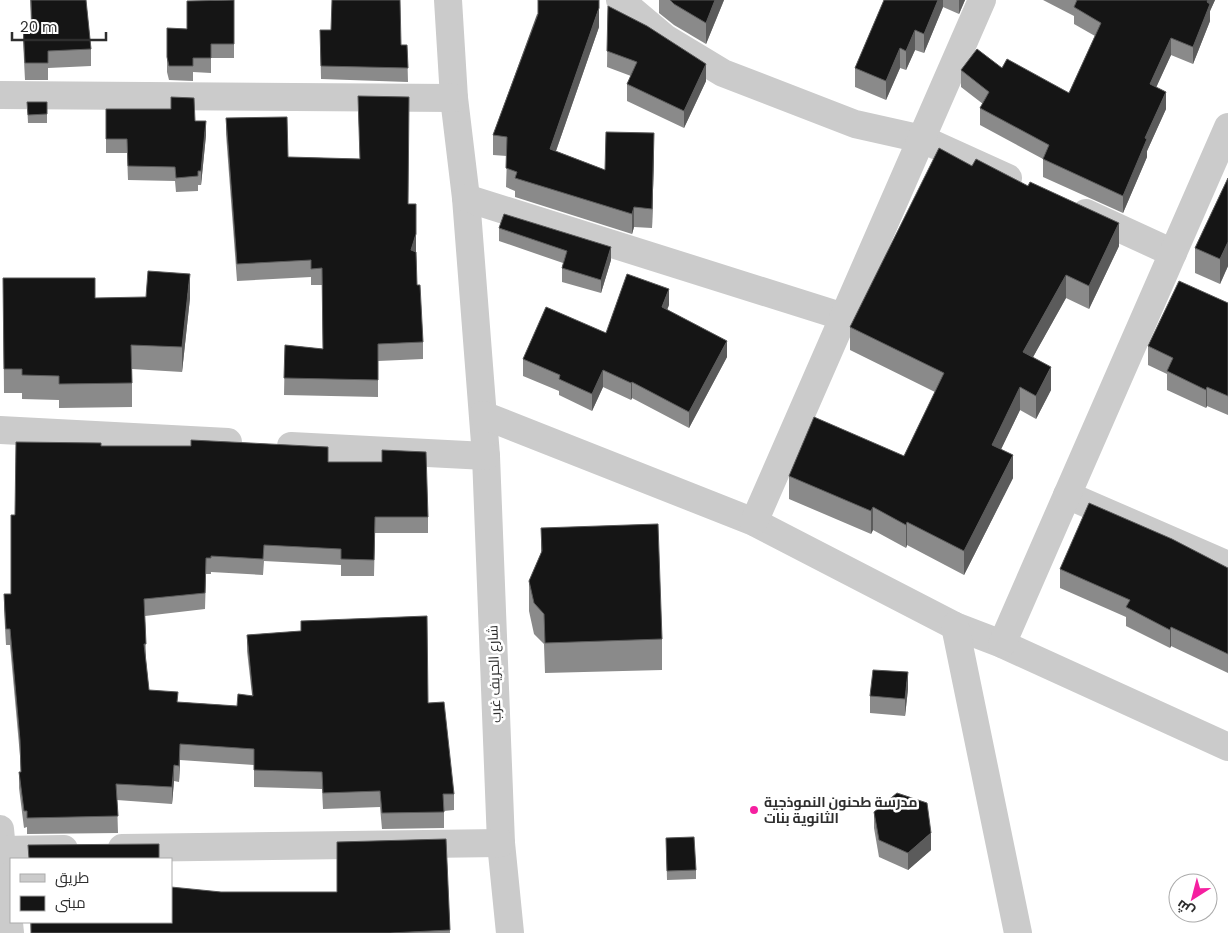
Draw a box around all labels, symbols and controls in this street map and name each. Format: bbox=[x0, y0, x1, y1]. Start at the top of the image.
scale bar bbox=[12, 10, 106, 42]
text: 20 m bbox=[20, 16, 58, 37]
street label: شارع الجريف غرب bbox=[482, 625, 506, 723]
place label: مدرسة طحنون النموذجية الثانوية بنات bbox=[764, 792, 917, 828]
marker: مدرسة طحنون النموذجية الثانوية بنات bbox=[748, 804, 760, 816]
legend bbox=[10, 858, 172, 923]
text: طريق bbox=[55, 867, 89, 888]
north arrow bbox=[1168, 873, 1218, 923]
text: مبنى bbox=[55, 892, 86, 913]
text: ش bbox=[1172, 895, 1199, 922]

